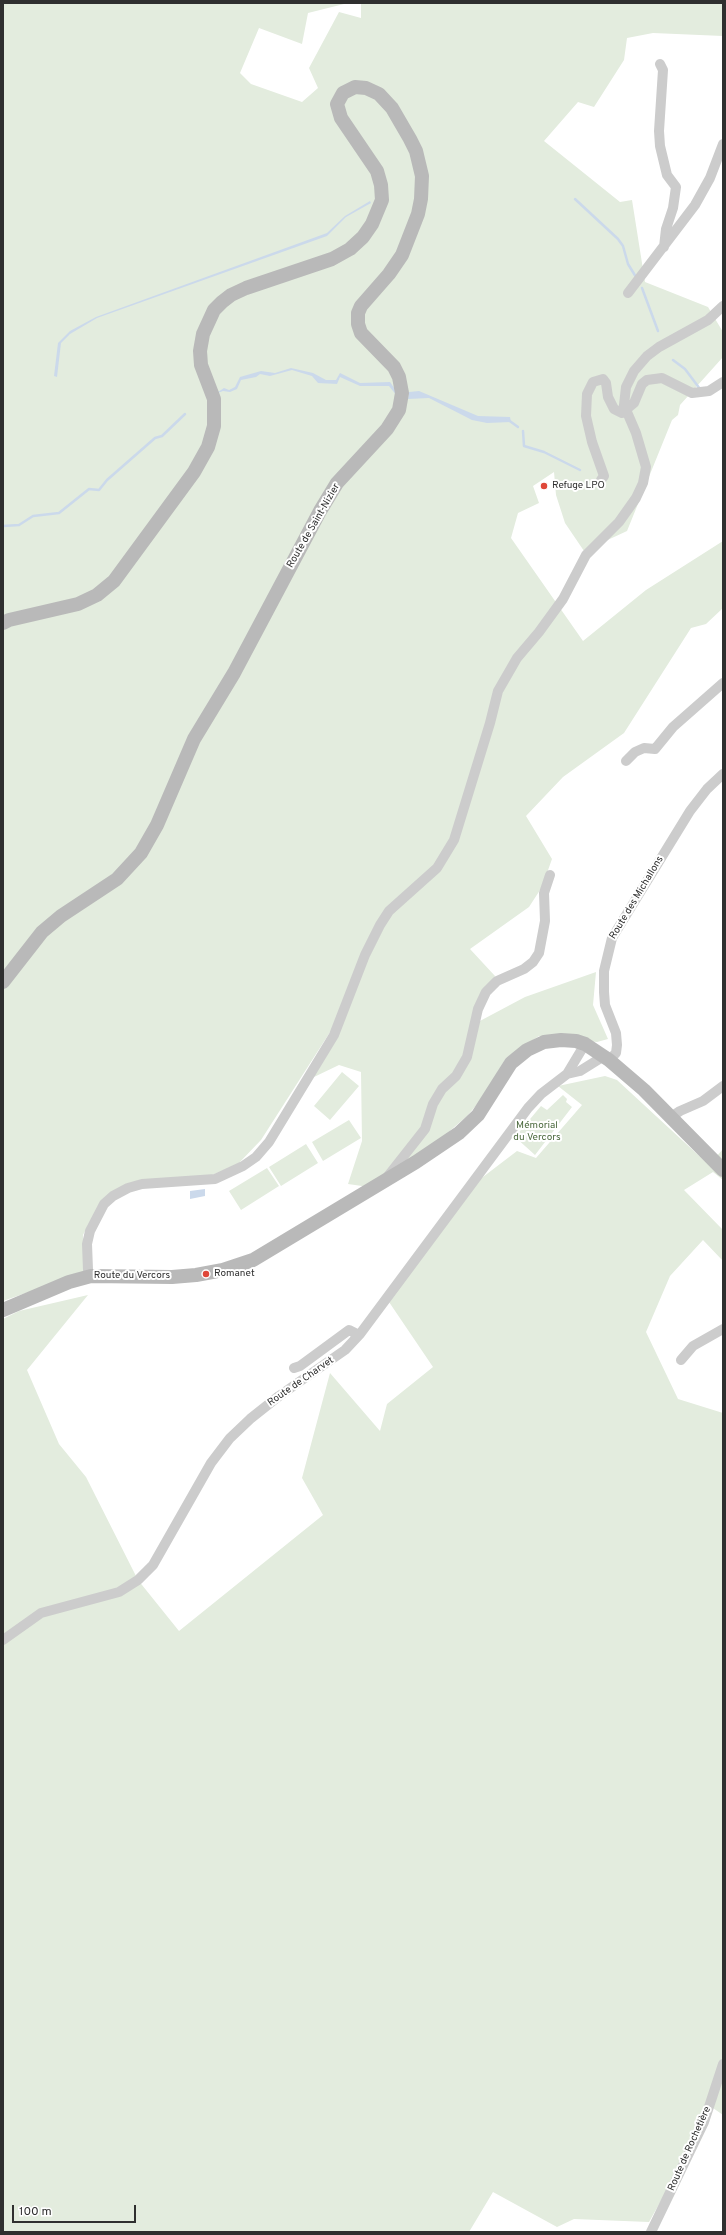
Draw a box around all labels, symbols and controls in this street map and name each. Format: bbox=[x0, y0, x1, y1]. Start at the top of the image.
place label: Refuge LPO bbox=[552, 480, 605, 492]
marker: Refuge LPO bbox=[539, 481, 549, 491]
street label: Route de Saint-Nizier bbox=[285, 482, 343, 570]
street label: Route des Michallons bbox=[608, 854, 666, 942]
park label: Mémorial du Vercors bbox=[513, 1120, 561, 1144]
place label: Romanet bbox=[214, 1268, 255, 1280]
marker: Romanet bbox=[201, 1269, 211, 1279]
street label: Route du Vercors bbox=[94, 1270, 170, 1282]
street label: Route de Charvet bbox=[266, 1355, 336, 1409]
street label: Route de Rochetière bbox=[666, 2105, 714, 2193]
scale bar bbox=[14, 2197, 138, 2223]
text: 100 m bbox=[19, 2204, 52, 2220]

